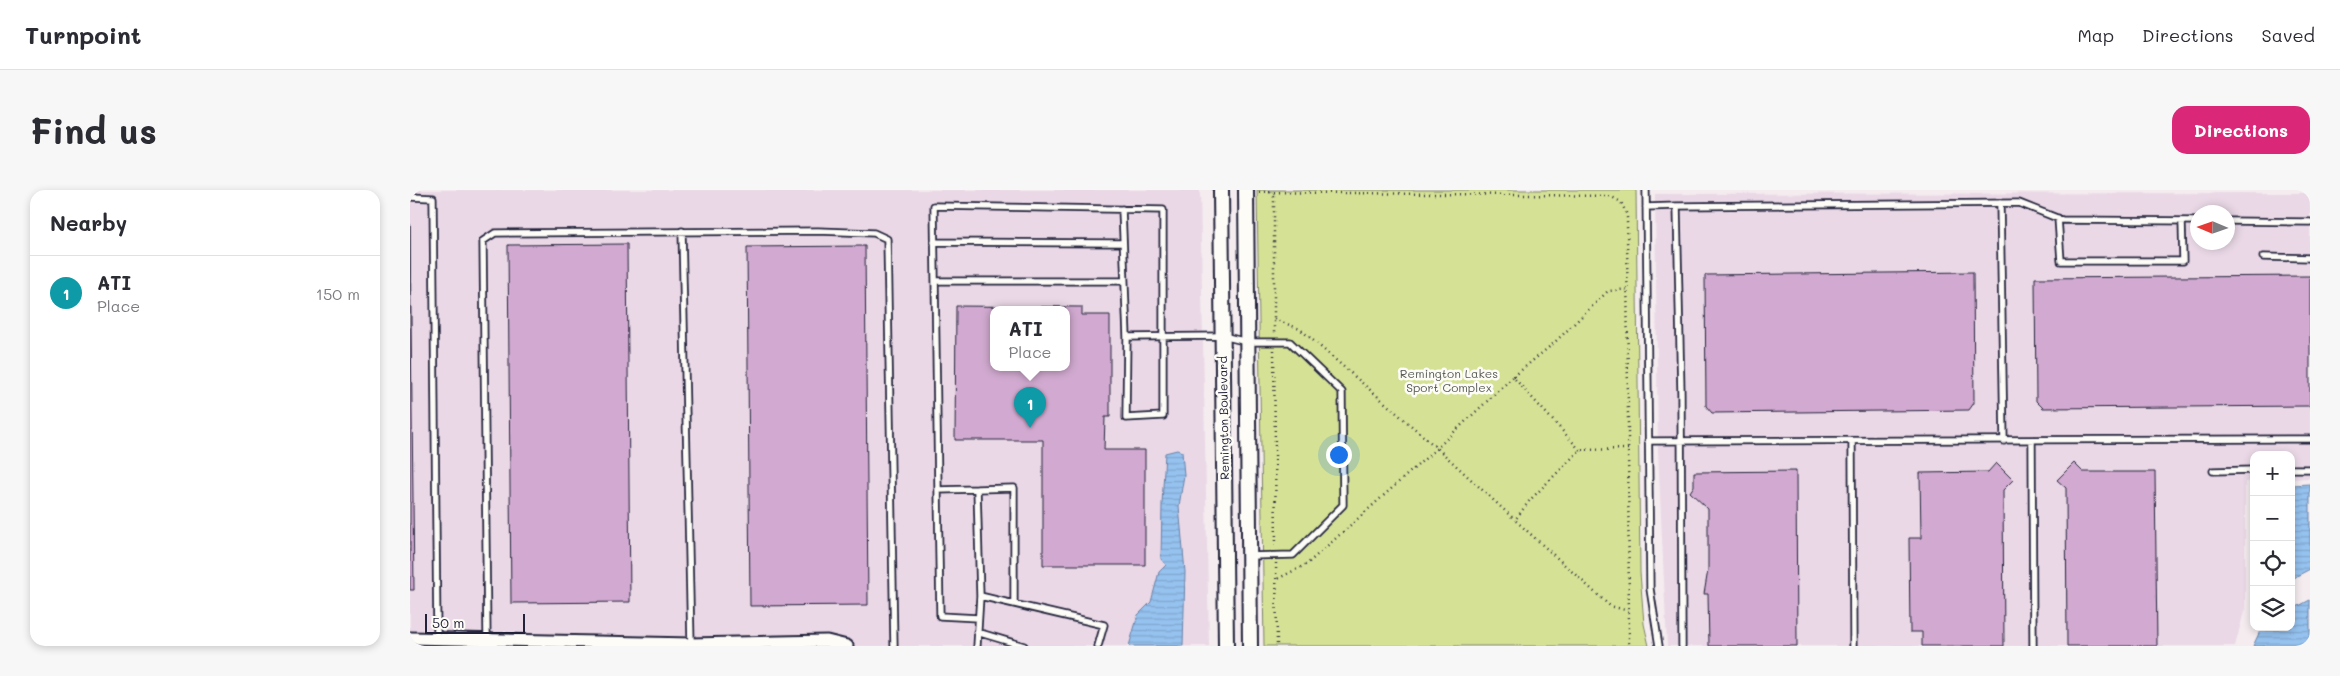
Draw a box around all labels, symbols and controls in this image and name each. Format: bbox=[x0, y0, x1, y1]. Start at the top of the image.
text: Turnpoint bbox=[25, 19, 141, 50]
text: Map bbox=[2077, 23, 2114, 47]
text: Directions bbox=[2142, 23, 2234, 47]
text: Saved bbox=[2262, 23, 2315, 47]
button: Directions bbox=[2172, 106, 2310, 154]
text: Find us bbox=[30, 107, 157, 153]
north arrow bbox=[2190, 205, 2235, 250]
text: Nearby bbox=[50, 209, 127, 236]
text: ATI bbox=[97, 270, 131, 295]
text: 1 bbox=[62, 283, 70, 304]
text: 150 m bbox=[316, 283, 360, 304]
text: Place bbox=[97, 295, 140, 316]
popup bbox=[990, 306, 1070, 371]
text: ATI bbox=[1008, 316, 1043, 341]
text: Place bbox=[1008, 341, 1052, 362]
street label: Remington Boulevard bbox=[1214, 356, 1232, 480]
park label: Remington Lakes Sport Complex bbox=[1400, 365, 1498, 395]
pin: 1 bbox=[1014, 387, 1046, 428]
your location bbox=[1326, 442, 1352, 468]
map controls bbox=[2250, 451, 2295, 631]
button: + bbox=[2250, 451, 2295, 496]
button: − bbox=[2250, 496, 2295, 541]
button: locate bbox=[2250, 541, 2295, 586]
button: layers bbox=[2250, 586, 2295, 631]
scale bar bbox=[425, 611, 525, 634]
text: 50 m bbox=[432, 613, 464, 632]

